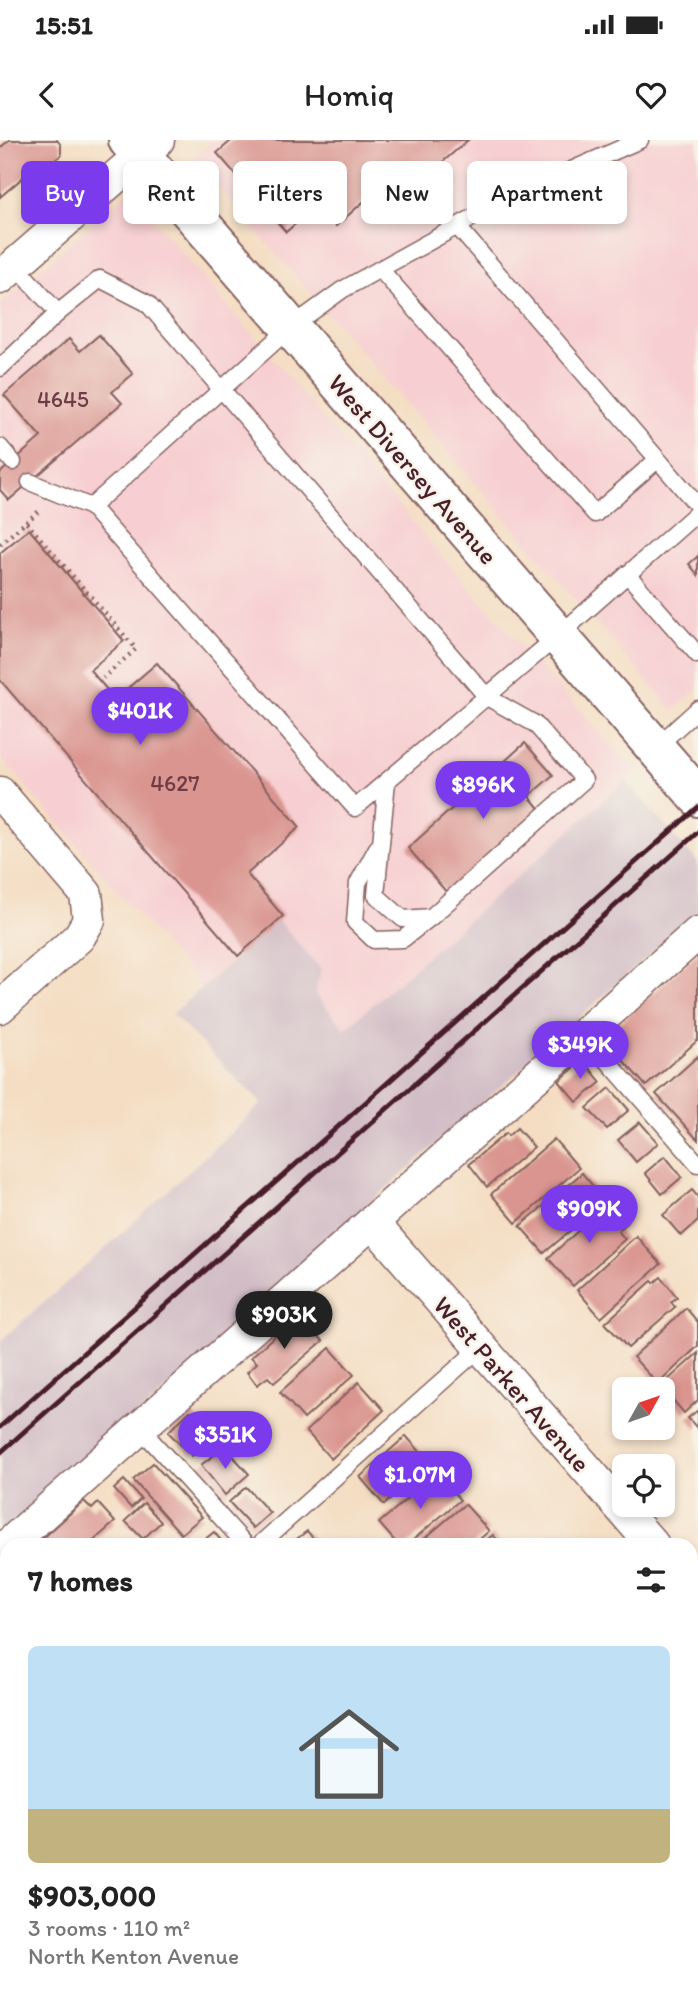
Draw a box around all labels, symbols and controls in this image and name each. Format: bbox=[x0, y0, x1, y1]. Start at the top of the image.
text: 15:51 bbox=[35, 9, 93, 41]
icon: back bbox=[28, 76, 66, 114]
text: Homiq bbox=[304, 76, 394, 114]
icon: heart bbox=[632, 76, 670, 114]
chip: Buy bbox=[21, 161, 109, 224]
chip: Rent bbox=[123, 161, 219, 224]
chip: Filters bbox=[233, 161, 347, 224]
chip: New bbox=[361, 161, 453, 224]
chip: Apartment bbox=[467, 161, 627, 224]
street label: West Diversey Avenue bbox=[321, 367, 505, 571]
house number: 4645 bbox=[37, 385, 89, 413]
pin: $401K bbox=[91, 688, 189, 747]
text: $401K bbox=[107, 696, 173, 724]
pin: $896K bbox=[434, 762, 532, 821]
house number: 4627 bbox=[150, 769, 200, 797]
text: $896K bbox=[451, 770, 515, 798]
pin: $349K bbox=[531, 1021, 629, 1081]
text: $349K bbox=[548, 1030, 612, 1058]
pin: $909K bbox=[540, 1186, 638, 1245]
text: $909K bbox=[557, 1194, 621, 1222]
street label: West Parker Avenue bbox=[427, 1289, 597, 1479]
pin: $903K bbox=[235, 1292, 333, 1351]
text: $903K bbox=[251, 1300, 317, 1328]
north arrow bbox=[612, 1377, 676, 1440]
map controls bbox=[612, 1377, 675, 1517]
pin: $351K bbox=[176, 1412, 274, 1471]
text: $351K bbox=[194, 1420, 256, 1448]
pin: $1.07M bbox=[363, 1452, 477, 1511]
button: locate bbox=[612, 1454, 675, 1517]
text: $1.07M bbox=[384, 1460, 456, 1488]
icon: filters bbox=[632, 1561, 670, 1599]
text: 7 homes bbox=[28, 1562, 133, 1599]
icon: home bbox=[286, 1691, 412, 1817]
text: $903,000 bbox=[28, 1877, 156, 1914]
text: 3 rooms · 110 m² bbox=[28, 1914, 190, 1942]
text: North Kenton Avenue bbox=[28, 1942, 239, 1970]

